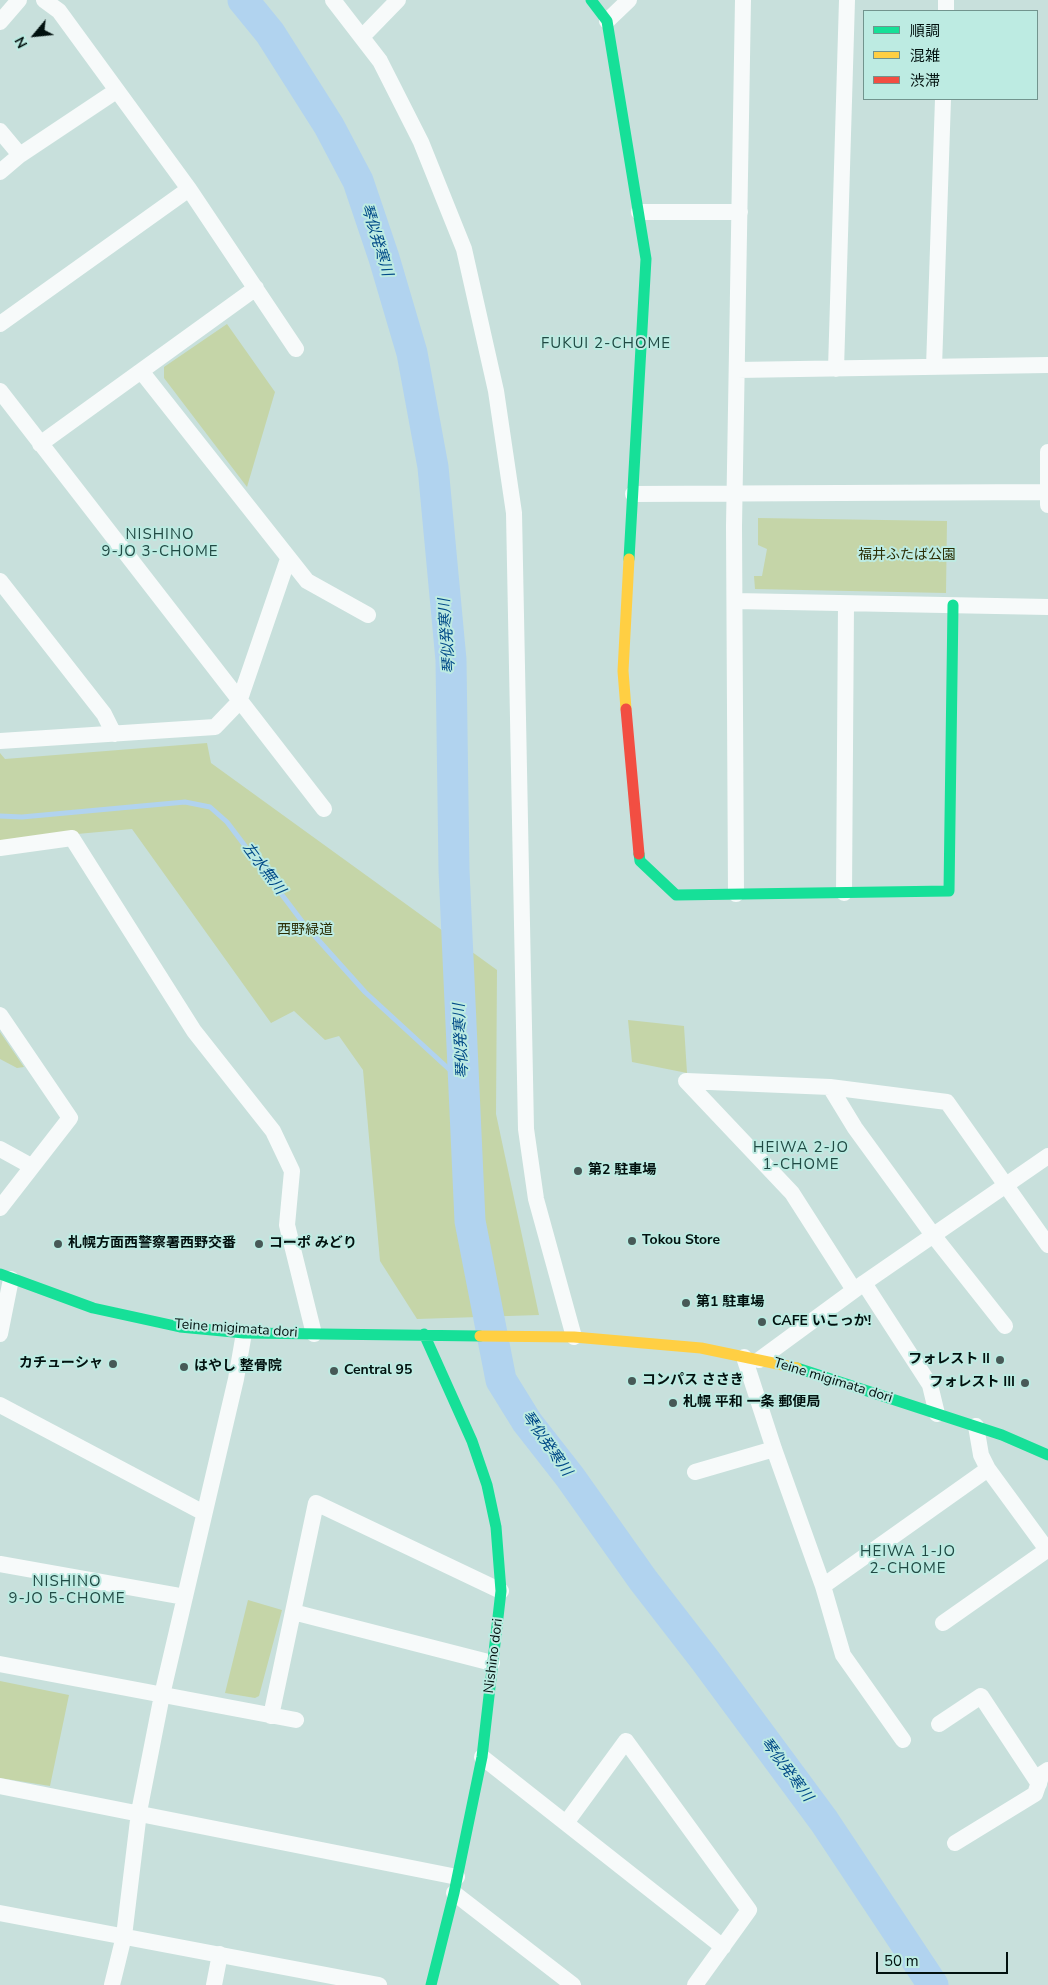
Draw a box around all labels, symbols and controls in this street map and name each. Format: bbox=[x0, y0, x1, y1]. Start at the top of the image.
north arrow bbox=[10, 10, 60, 60]
legend bbox=[863, 10, 1038, 100]
text: 順調 bbox=[910, 21, 940, 41]
text: N bbox=[10, 33, 32, 51]
text: 混雑 bbox=[910, 46, 940, 66]
text: 渋滞 bbox=[910, 71, 940, 91]
water label: 琴似発寒川 bbox=[356, 202, 396, 278]
district label: FUKUI 2-CHOME bbox=[539, 335, 673, 353]
district label: NISHINO 9-JO 3-CHOME bbox=[100, 526, 220, 561]
park label: 福井ふたば公園 bbox=[858, 548, 956, 564]
water label: 琴似発寒川 bbox=[436, 598, 460, 674]
water label: 左水無川 bbox=[238, 840, 288, 898]
park label: 西野緑道 bbox=[277, 923, 333, 939]
water label: 琴似発寒川 bbox=[451, 1003, 473, 1079]
district label: HEIWA 2-JO 1-CHOME bbox=[752, 1139, 850, 1174]
place label: 第2 駐車場 bbox=[588, 1163, 656, 1179]
marker: 第2 駐車場 bbox=[572, 1165, 584, 1177]
place label: Tokou Store bbox=[642, 1233, 720, 1249]
marker: Tokou Store bbox=[626, 1235, 638, 1247]
place label: 札幌方面西警察署西野交番 bbox=[68, 1236, 236, 1252]
place label: コーポ みどり bbox=[269, 1236, 357, 1252]
marker: 札幌方面西警察署西野交番 bbox=[52, 1238, 64, 1250]
marker: コーポ みどり bbox=[253, 1238, 265, 1250]
place label: 第1 駐車場 bbox=[696, 1295, 764, 1311]
marker: 第1 駐車場 bbox=[680, 1297, 692, 1309]
place label: CAFE いこっか! bbox=[772, 1314, 871, 1330]
street label: Teine migimata dori bbox=[174, 1316, 298, 1342]
marker: CAFE いこっか! bbox=[756, 1316, 768, 1328]
place label: フォレスト II bbox=[908, 1352, 990, 1368]
marker: フォレスト II bbox=[994, 1354, 1006, 1366]
street label: Teine migimata dori bbox=[772, 1355, 894, 1407]
place label: カチューシャ bbox=[19, 1356, 103, 1372]
marker: カチューシャ bbox=[107, 1358, 119, 1370]
place label: はやし 整骨院 bbox=[194, 1359, 282, 1375]
marker: はやし 整骨院 bbox=[178, 1361, 190, 1373]
place label: Central 95 bbox=[344, 1363, 412, 1379]
marker: Central 95 bbox=[328, 1365, 340, 1377]
place label: コンパス ささき bbox=[642, 1373, 744, 1389]
marker: コンパス ささき bbox=[626, 1375, 638, 1387]
place label: フォレスト III bbox=[929, 1375, 1015, 1391]
marker: フォレスト III bbox=[1019, 1377, 1031, 1389]
place label: 札幌 平和 一条 郵便局 bbox=[683, 1395, 820, 1411]
marker: 札幌 平和 一条 郵便局 bbox=[667, 1397, 679, 1409]
water label: 琴似発寒川 bbox=[517, 1408, 575, 1480]
district label: HEIWA 1-JO 2-CHOME bbox=[859, 1543, 957, 1578]
district label: NISHINO 9-JO 5-CHOME bbox=[7, 1573, 127, 1608]
street label: Nishino dori bbox=[481, 1618, 507, 1694]
water label: 琴似発寒川 bbox=[756, 1735, 816, 1805]
scale bar bbox=[878, 1942, 1010, 1974]
text: 50 m bbox=[884, 1951, 919, 1971]

